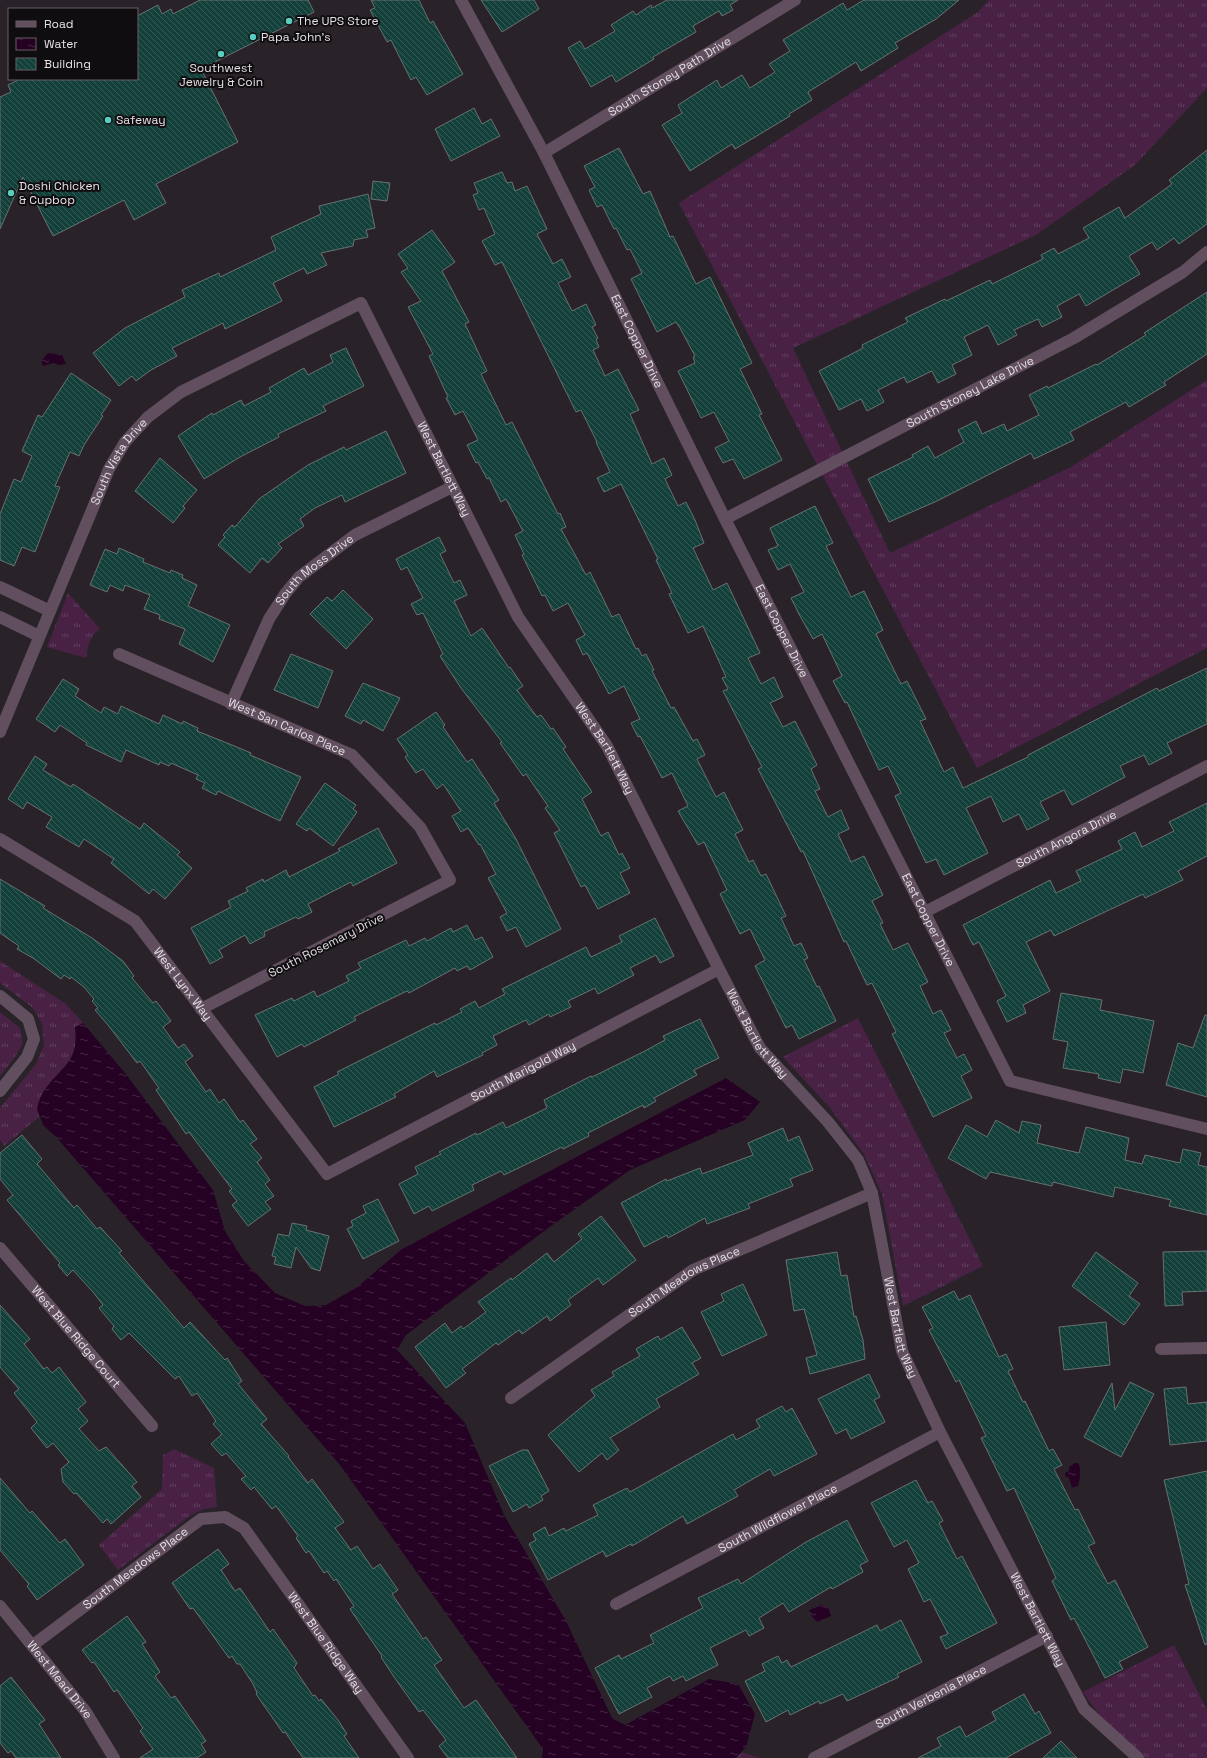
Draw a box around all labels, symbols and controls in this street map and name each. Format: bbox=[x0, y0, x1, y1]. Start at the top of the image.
legend bbox=[8, 8, 138, 80]
place label: The UPS Store bbox=[297, 13, 379, 29]
text: Road bbox=[44, 16, 73, 32]
marker: The UPS Store bbox=[284, 16, 294, 26]
place label: Papa John's bbox=[261, 29, 331, 45]
marker: Papa John's bbox=[248, 32, 258, 42]
street label: South Stoney Path Drive bbox=[605, 33, 734, 120]
text: Water bbox=[44, 36, 78, 52]
marker: Southwest Jewelry & Coin bbox=[216, 49, 226, 59]
text: Building bbox=[44, 56, 91, 72]
place label: Southwest Jewelry & Coin bbox=[179, 60, 263, 90]
place label: Safeway bbox=[116, 112, 165, 128]
marker: Safeway bbox=[103, 115, 113, 125]
place label: Doshi Chicken & Cupbop bbox=[19, 178, 100, 208]
marker: Doshi Chicken & Cupbop bbox=[6, 188, 16, 198]
street label: East Copper Drive bbox=[607, 292, 667, 391]
street label: South Stoney Lake Drive bbox=[903, 352, 1037, 432]
street label: South Vista Drive bbox=[87, 415, 151, 507]
street label: West Bartlett Way bbox=[414, 419, 475, 519]
street label: South Moss Drive bbox=[272, 531, 357, 608]
street label: East Copper Drive bbox=[751, 582, 812, 680]
street label: West San Carlos Place bbox=[225, 694, 348, 759]
street label: West Bartlett Way bbox=[571, 699, 638, 797]
street label: South Angora Drive bbox=[1013, 806, 1119, 872]
street label: East Copper Drive bbox=[898, 871, 959, 969]
street label: South Rosemary Drive bbox=[266, 909, 386, 981]
street label: West Lynx Way bbox=[150, 944, 216, 1024]
street label: West Bartlett Way bbox=[723, 986, 792, 1082]
street label: South Marigold Way bbox=[468, 1037, 578, 1105]
street label: South Meadows Place bbox=[625, 1243, 742, 1321]
street label: West Bartlett Way bbox=[880, 1276, 922, 1381]
street label: West Blue Ridge Court bbox=[28, 1283, 124, 1391]
street label: South Wildflower Place bbox=[715, 1480, 840, 1556]
street label: South Meadows Place bbox=[80, 1524, 191, 1613]
street label: West Bartlett Way bbox=[1006, 1570, 1069, 1669]
street label: West Blue Ridge Way bbox=[284, 1589, 368, 1697]
street label: West Mead Drive bbox=[23, 1637, 96, 1722]
street label: South Verbenia Place bbox=[873, 1661, 989, 1732]

